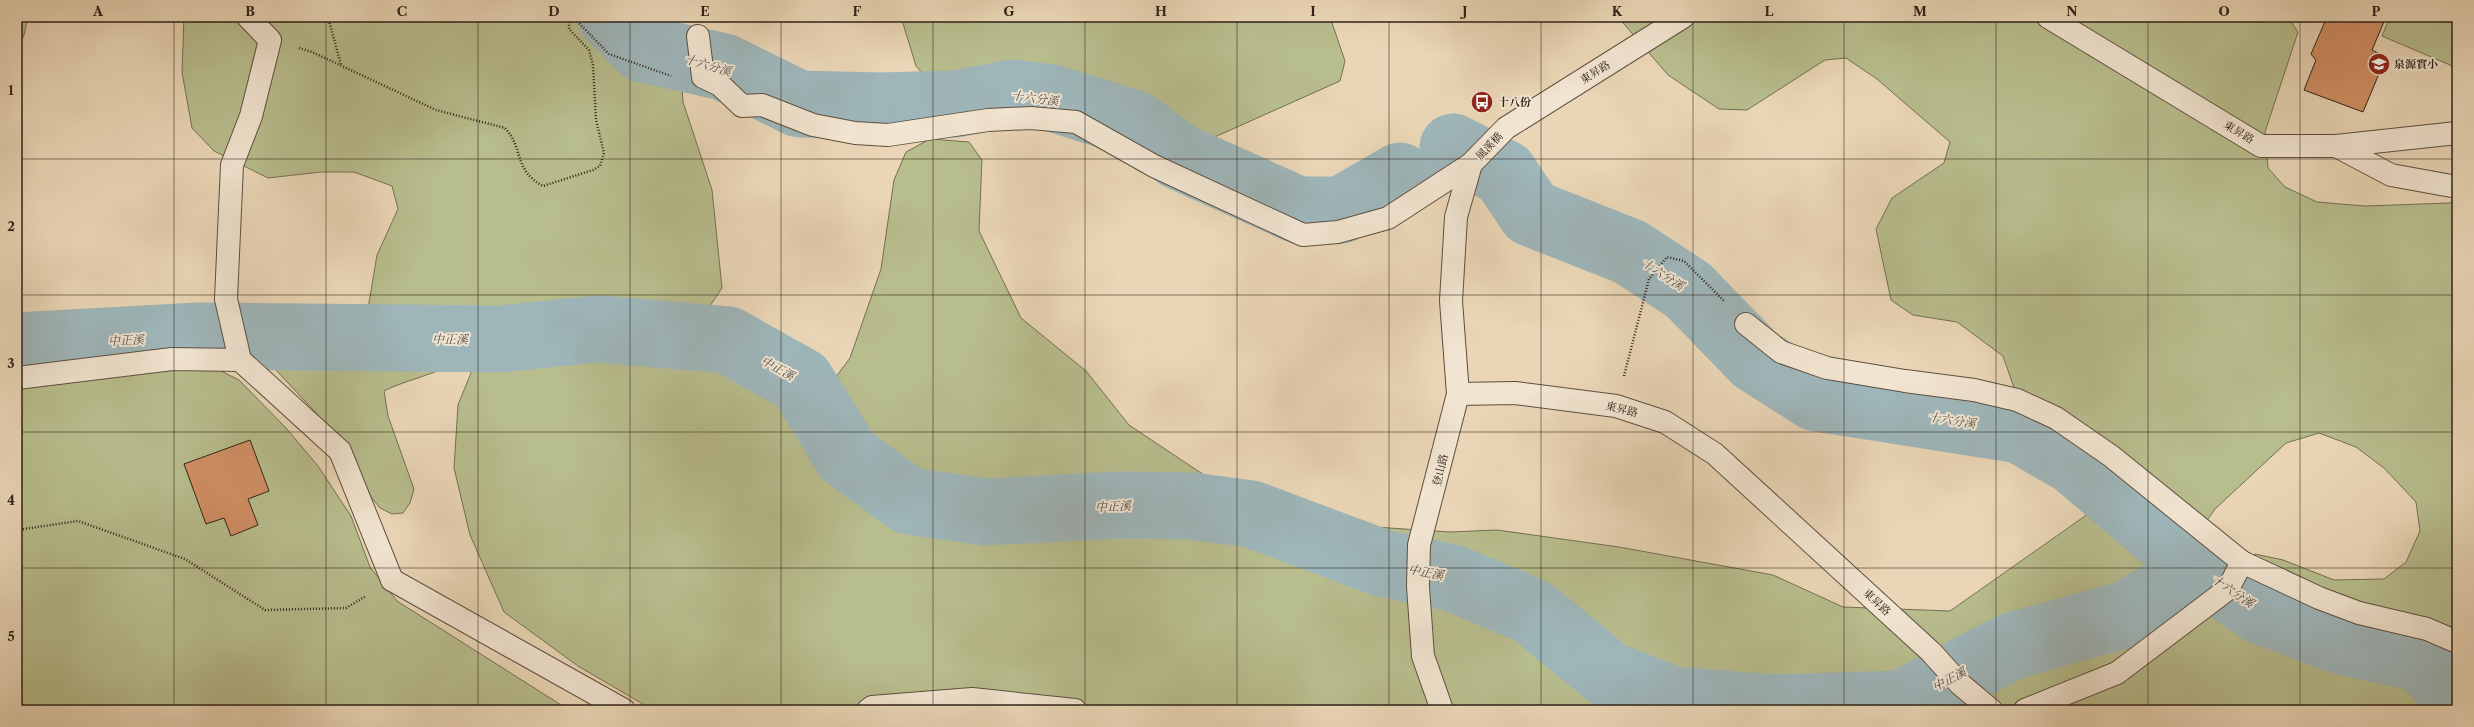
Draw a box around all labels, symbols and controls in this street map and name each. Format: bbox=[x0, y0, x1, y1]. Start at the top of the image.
text: A bbox=[92, 3, 104, 19]
text: B bbox=[245, 3, 255, 19]
text: C bbox=[397, 3, 407, 19]
text: D bbox=[548, 3, 560, 19]
text: E bbox=[700, 3, 710, 19]
text: F bbox=[853, 3, 862, 19]
text: G bbox=[1003, 3, 1015, 19]
text: H bbox=[1155, 3, 1167, 19]
text: I bbox=[1310, 3, 1316, 19]
text: J bbox=[1460, 3, 1468, 19]
text: K bbox=[1612, 3, 1623, 19]
text: L bbox=[1765, 3, 1774, 19]
text: M bbox=[1913, 3, 1927, 19]
text: N bbox=[2066, 3, 2078, 19]
text: O bbox=[2218, 3, 2230, 19]
text: P bbox=[2372, 3, 2381, 19]
water label: 十六分溪 bbox=[683, 51, 735, 79]
school or university icon: 泉源實小 bbox=[2366, 51, 2392, 77]
street label: 東昇路 bbox=[1577, 57, 1613, 87]
place label: 泉源實小 bbox=[2394, 57, 2438, 71]
text: 1 bbox=[8, 82, 14, 98]
water label: 十六分溪 bbox=[1010, 88, 1062, 109]
bus stop icon: 十八份 bbox=[1469, 89, 1495, 115]
place label: 十八份 bbox=[1498, 95, 1532, 109]
street label: 東昇路 bbox=[2221, 118, 2257, 146]
street label: 風溪橋 bbox=[1473, 129, 1505, 163]
text: 2 bbox=[7, 218, 15, 234]
water label: 十六分溪 bbox=[1639, 255, 1689, 294]
water label: 中正溪 bbox=[108, 331, 146, 348]
water label: 中正溪 bbox=[432, 331, 470, 347]
water label: 中正溪 bbox=[759, 353, 799, 384]
text: 3 bbox=[7, 355, 15, 371]
street label: 東昇路 bbox=[1604, 398, 1640, 420]
water label: 十六分溪 bbox=[1927, 409, 1979, 431]
street label: 登山路 bbox=[1429, 452, 1451, 488]
text: 4 bbox=[7, 492, 15, 508]
water label: 中正溪 bbox=[1095, 498, 1133, 514]
water label: 中正溪 bbox=[1407, 561, 1447, 583]
water label: 十六分溪 bbox=[2209, 571, 2259, 612]
street label: 東昇路 bbox=[1860, 586, 1894, 618]
text: 5 bbox=[7, 628, 15, 644]
water label: 中正溪 bbox=[1930, 663, 1970, 694]

